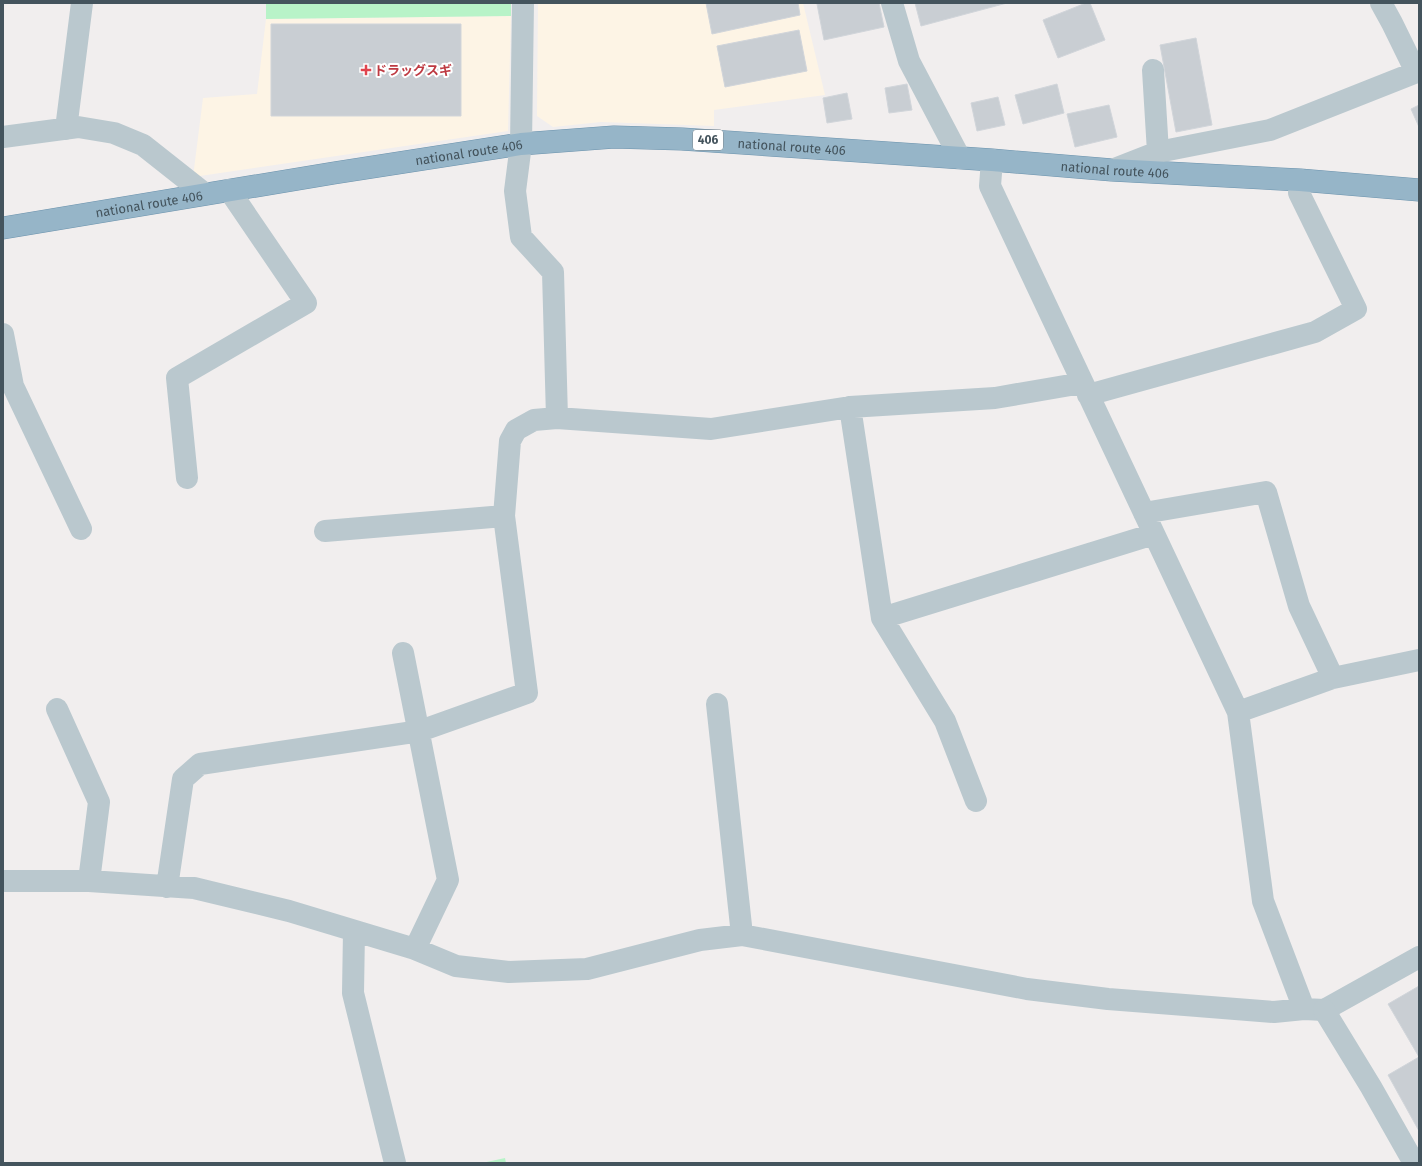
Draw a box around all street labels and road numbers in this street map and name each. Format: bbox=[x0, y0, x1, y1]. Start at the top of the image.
road number: 406 bbox=[693, 130, 723, 150]
street label: national route 406 bbox=[737, 136, 846, 158]
street label: national route 406 bbox=[414, 137, 524, 168]
street label: national route 406 bbox=[1060, 159, 1169, 181]
street label: national route 406 bbox=[94, 188, 204, 221]

